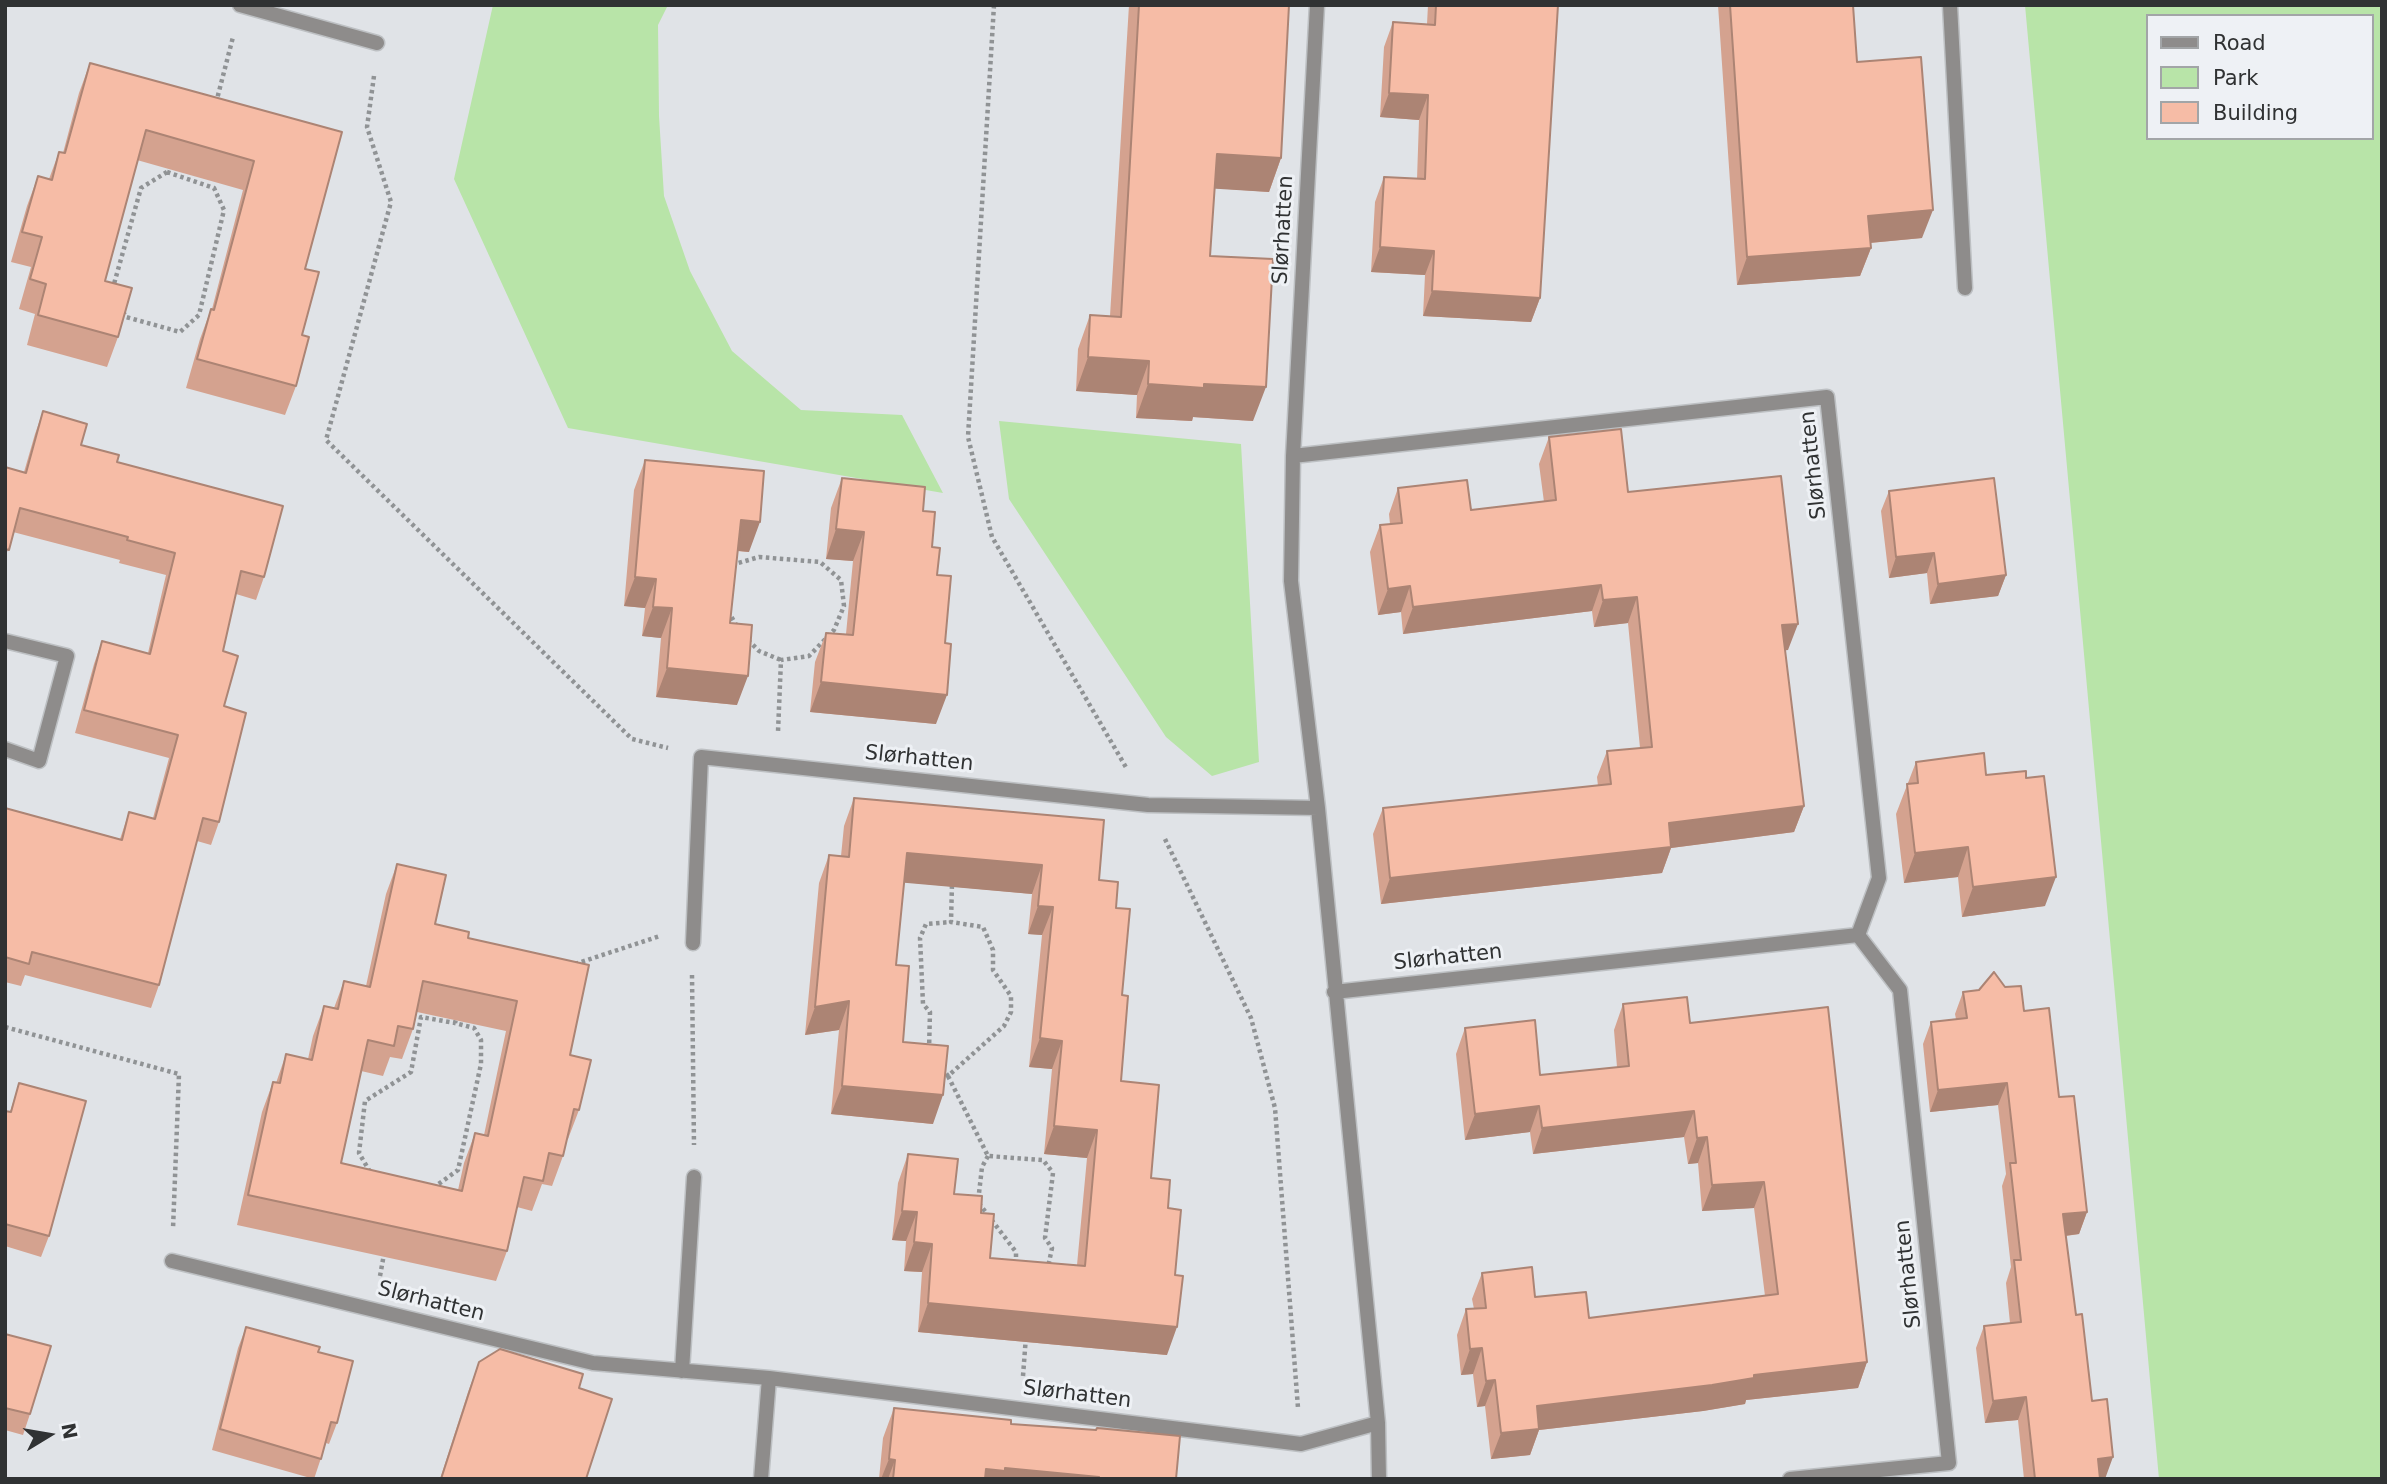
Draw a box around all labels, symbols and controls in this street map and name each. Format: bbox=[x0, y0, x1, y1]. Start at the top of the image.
legend bbox=[2146, 14, 2373, 140]
text: Road bbox=[2213, 31, 2266, 55]
text: Park bbox=[2213, 66, 2258, 90]
text: Building bbox=[2213, 101, 2298, 125]
street label: Slørhatten bbox=[1269, 175, 1299, 285]
street label: Slørhatten bbox=[1796, 409, 1832, 521]
street label: Slørhatten bbox=[863, 741, 975, 777]
street label: Slørhatten bbox=[1392, 940, 1504, 976]
street label: Slørhatten bbox=[1891, 1218, 1927, 1330]
street label: Slørhatten bbox=[375, 1277, 487, 1327]
street label: Slørhatten bbox=[1021, 1376, 1133, 1414]
north arrow bbox=[14, 1400, 84, 1470]
text: N bbox=[57, 1421, 82, 1441]

